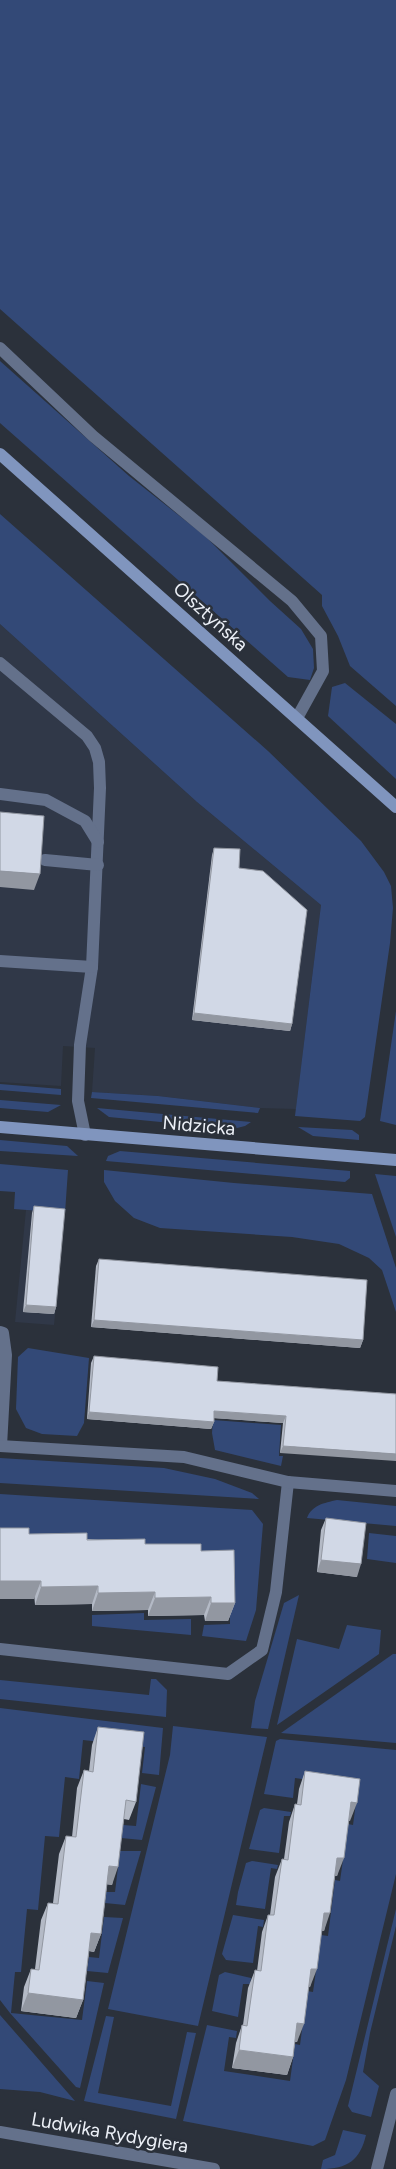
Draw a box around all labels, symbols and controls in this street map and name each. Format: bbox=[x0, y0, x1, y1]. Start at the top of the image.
street label: Olsztyńska bbox=[169, 577, 253, 656]
street label: Nidzicka bbox=[162, 1111, 236, 1140]
street label: Ludwika Rydygiera bbox=[30, 2107, 190, 2158]

